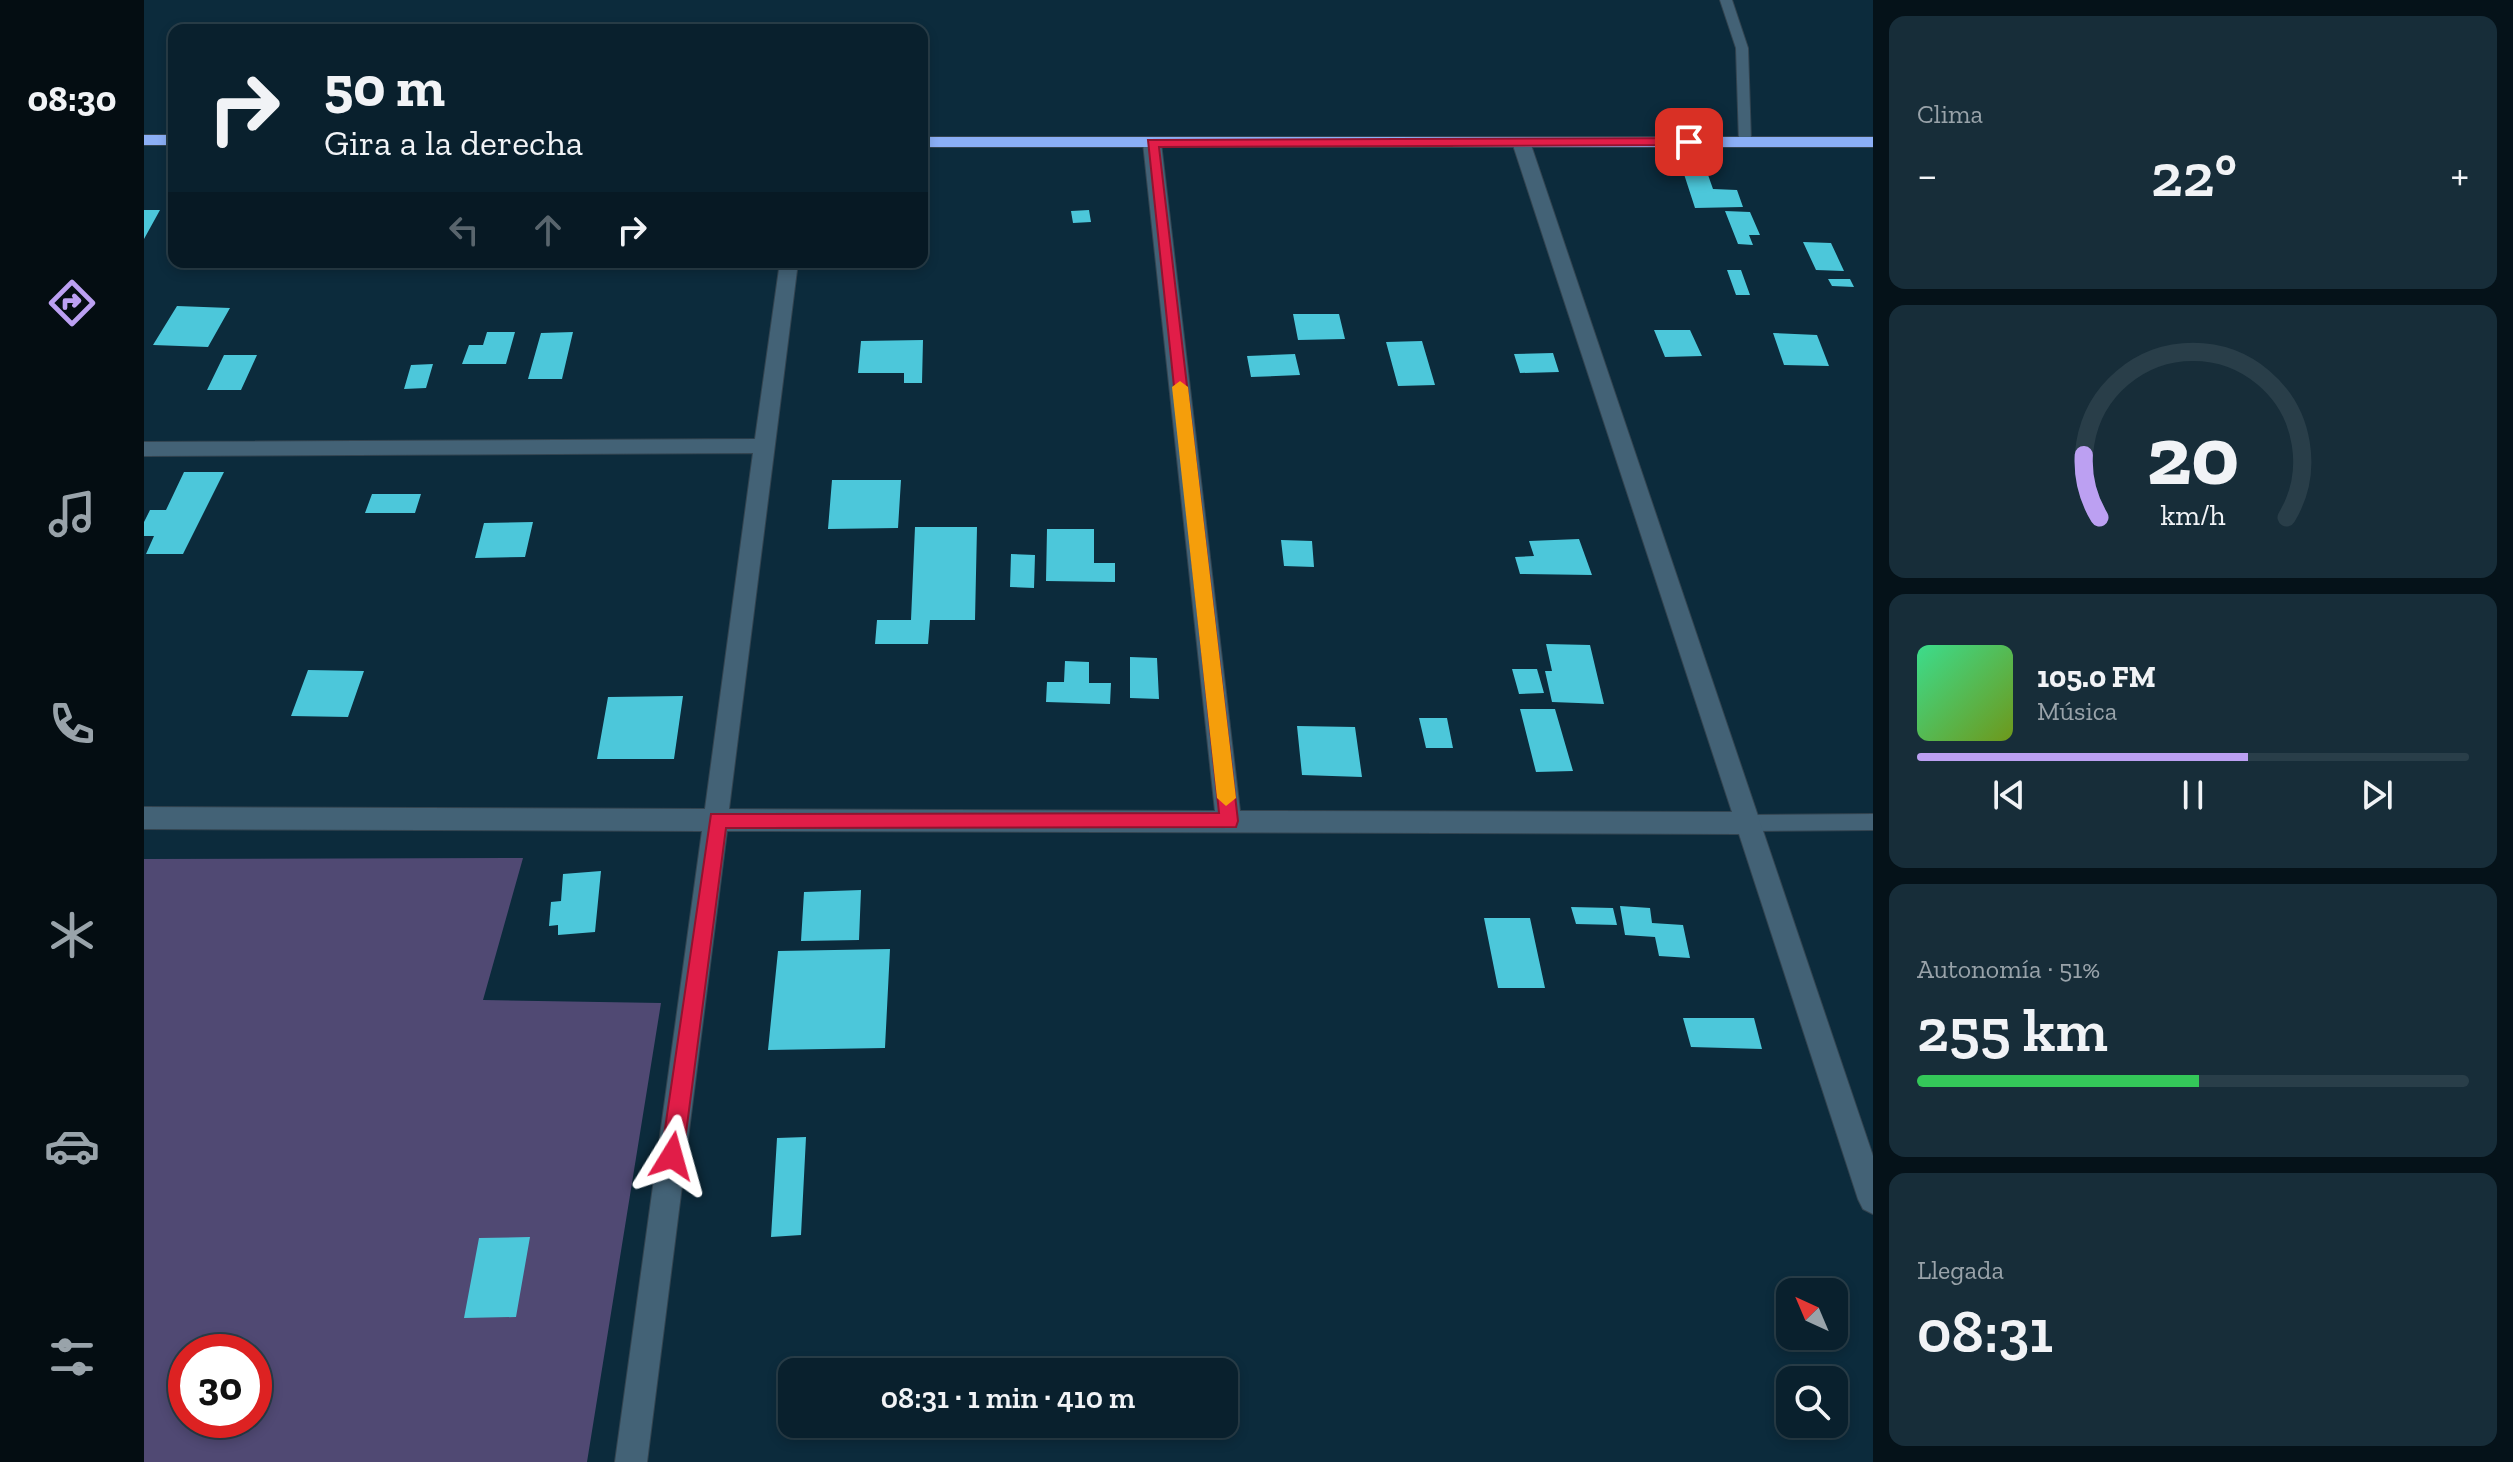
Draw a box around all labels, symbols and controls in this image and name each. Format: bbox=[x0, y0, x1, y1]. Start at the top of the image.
text: 50 m bbox=[324, 53, 445, 120]
icon: right bbox=[192, 56, 296, 160]
text: 08:30 bbox=[28, 77, 117, 120]
text: Clima bbox=[1917, 98, 1983, 130]
pin bbox=[1655, 108, 1723, 176]
icon: arrive bbox=[1667, 120, 1711, 164]
text: Gira a la derecha bbox=[324, 121, 583, 164]
text: 22° bbox=[2151, 139, 2237, 211]
text: − bbox=[1917, 148, 1938, 201]
text: + bbox=[2450, 148, 2469, 201]
icon: left bbox=[442, 208, 486, 252]
icon: ahead bbox=[526, 208, 570, 252]
icon: right bbox=[610, 208, 654, 252]
icon: directions bbox=[44, 275, 100, 331]
text: 20 bbox=[2147, 404, 2239, 504]
icon: music bbox=[44, 486, 100, 542]
text: km/h bbox=[2160, 498, 2226, 532]
text: 105.0 FM bbox=[2037, 659, 2156, 695]
text: Música bbox=[2037, 695, 2117, 727]
icon: phone bbox=[44, 696, 100, 752]
icon: previous bbox=[1987, 773, 2031, 817]
icon: pause bbox=[2171, 773, 2215, 817]
icon: next bbox=[2355, 773, 2399, 817]
icon: climate bbox=[44, 907, 100, 963]
text: Autonomía · 51% bbox=[1917, 953, 2100, 985]
text: 255 km bbox=[1917, 994, 2108, 1066]
position arrow bbox=[630, 1114, 714, 1198]
icon: car bbox=[44, 1118, 100, 1174]
text: Llegada bbox=[1917, 1254, 2004, 1286]
north arrow bbox=[1776, 1278, 1848, 1350]
map controls bbox=[1776, 1278, 1848, 1438]
text: 08:31 bbox=[1917, 1295, 2053, 1367]
icon: filters bbox=[44, 1329, 100, 1385]
speed limit sign: 30 bbox=[168, 1334, 272, 1438]
button: search bbox=[1776, 1366, 1848, 1438]
text: 08:31 · 1 min · 410 m bbox=[881, 1380, 1135, 1416]

